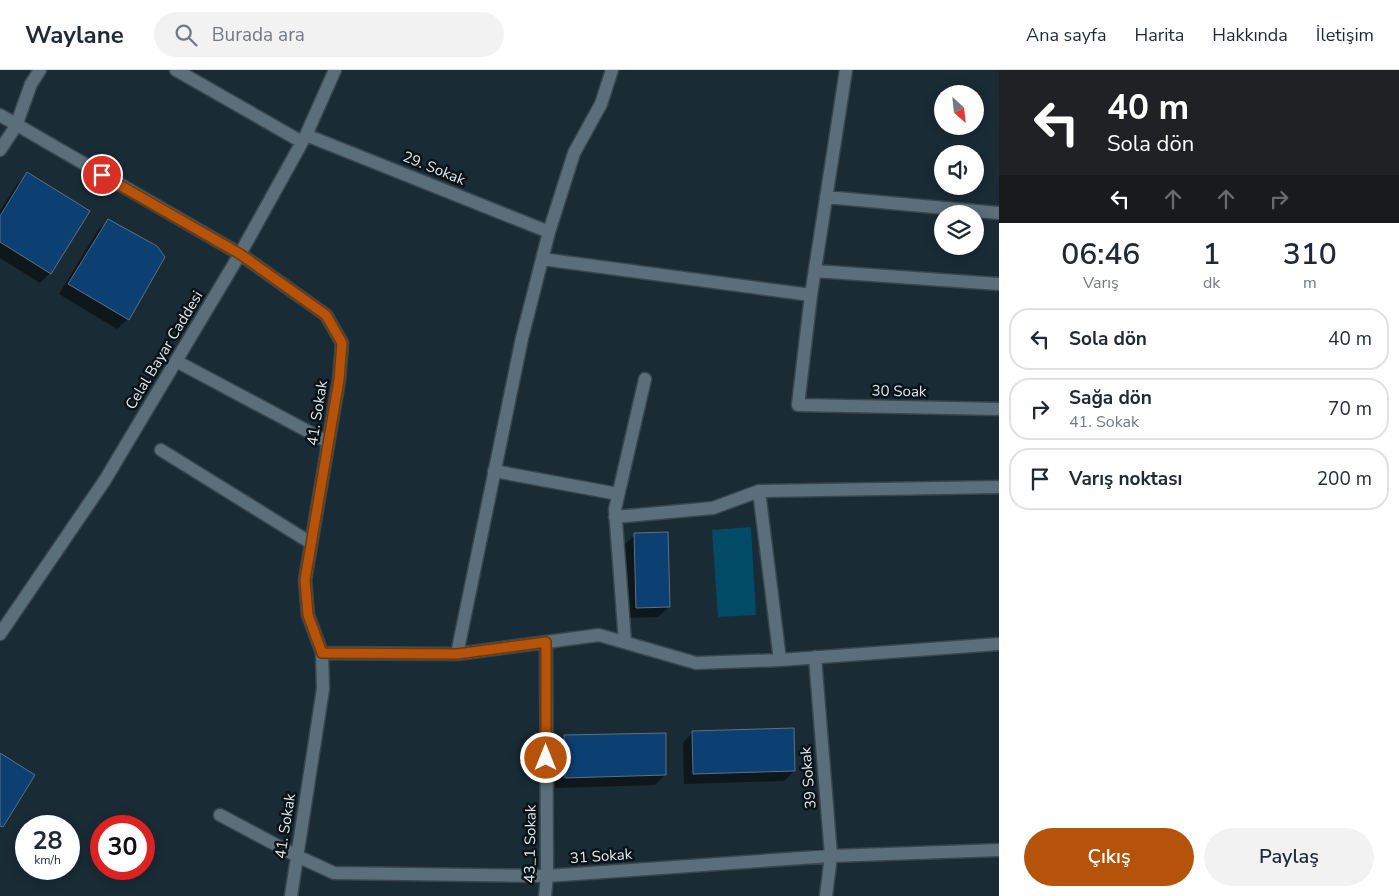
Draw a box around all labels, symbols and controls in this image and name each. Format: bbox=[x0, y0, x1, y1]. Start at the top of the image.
search box bbox=[154, 12, 504, 57]
text: Waylane bbox=[25, 19, 124, 51]
icon: search bbox=[172, 21, 200, 49]
text: Burada ara bbox=[212, 22, 305, 48]
text: Ana sayfa bbox=[1026, 23, 1106, 47]
text: Harita bbox=[1134, 23, 1184, 47]
text: Hakkında bbox=[1212, 23, 1288, 47]
text: İletişim bbox=[1316, 23, 1374, 47]
text: 40 m bbox=[1107, 84, 1189, 131]
north arrow bbox=[934, 85, 984, 135]
map controls bbox=[934, 85, 984, 255]
icon: left bbox=[1024, 90, 1089, 155]
text: Sola dön bbox=[1107, 129, 1194, 159]
button: sound bbox=[934, 145, 984, 195]
street label: 29. Sokak bbox=[400, 146, 469, 190]
pin bbox=[81, 154, 123, 196]
icon: arrive bbox=[88, 161, 116, 189]
icon: left bbox=[1106, 185, 1134, 213]
icon: ahead bbox=[1159, 185, 1187, 213]
icon: ahead bbox=[1212, 185, 1240, 213]
icon: right bbox=[1265, 185, 1293, 213]
button: layers bbox=[934, 205, 984, 255]
text: 06:46 bbox=[1061, 234, 1140, 275]
text: 1 bbox=[1203, 234, 1221, 275]
text: 310 bbox=[1283, 234, 1337, 275]
text: Varış bbox=[1083, 272, 1119, 294]
text: dk bbox=[1203, 272, 1220, 294]
text: m bbox=[1303, 272, 1317, 294]
street label: Celal Bayar Caddesi bbox=[121, 287, 207, 413]
icon: left bbox=[1026, 325, 1054, 353]
text: Sola dön bbox=[1069, 326, 1147, 352]
text: 40 m bbox=[1328, 326, 1372, 352]
street label: 41. Sokak bbox=[302, 378, 332, 447]
street label: 30 Soak bbox=[871, 381, 927, 401]
text: Sağa dön bbox=[1069, 385, 1152, 411]
icon: right bbox=[1026, 395, 1054, 423]
text: 70 m bbox=[1328, 396, 1372, 422]
text: 41. Sokak bbox=[1069, 411, 1139, 433]
icon: arrive bbox=[1026, 465, 1054, 493]
text: Varış noktası bbox=[1069, 466, 1182, 492]
text: 200 m bbox=[1317, 466, 1372, 492]
position arrow bbox=[519, 731, 571, 783]
street label: 39 Sokak bbox=[795, 746, 821, 810]
street label: 41. Sokak bbox=[270, 791, 300, 860]
street label: 43_1 Sokak bbox=[519, 804, 541, 884]
speed limit sign: 30 bbox=[90, 815, 155, 880]
text: 28 bbox=[32, 824, 63, 858]
button: Çıkış bbox=[1024, 828, 1194, 886]
button: Paylaş bbox=[1204, 828, 1374, 886]
street label: 31 Sokak bbox=[569, 844, 633, 868]
text: km/h bbox=[34, 852, 61, 868]

